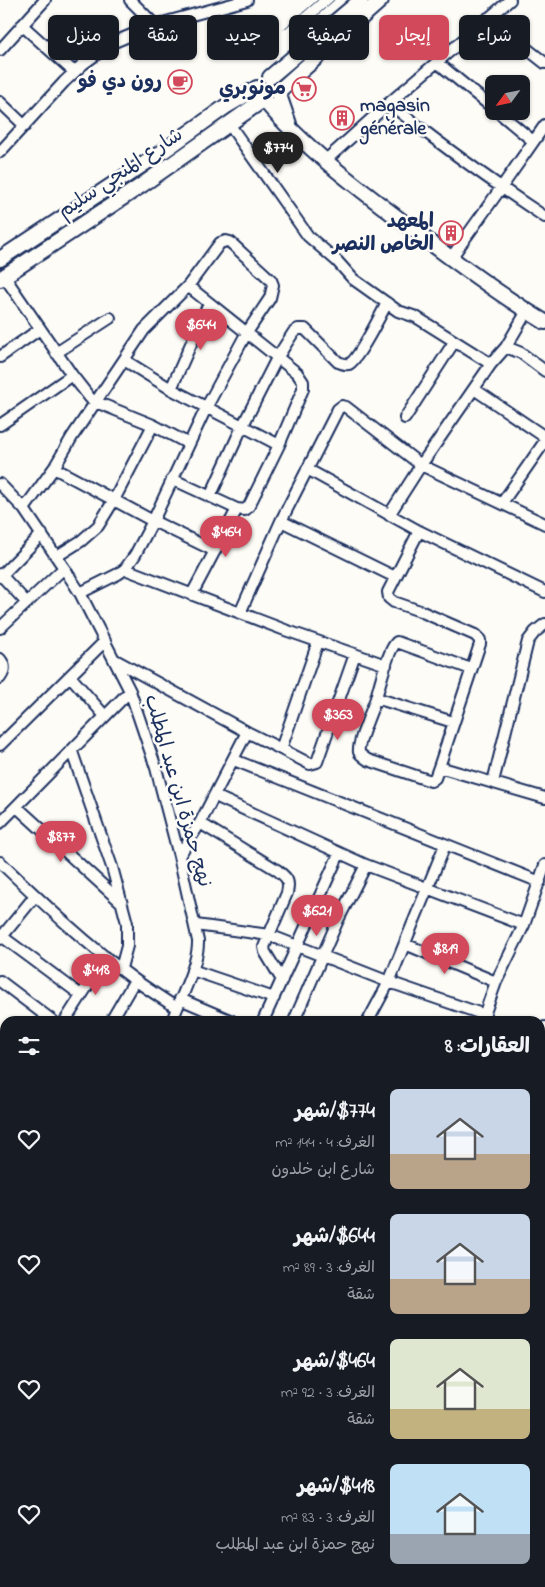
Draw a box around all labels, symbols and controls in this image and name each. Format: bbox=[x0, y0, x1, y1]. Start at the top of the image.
chip: منزل bbox=[48, 15, 119, 60]
chip: شقة bbox=[129, 15, 197, 60]
chip: جديد bbox=[207, 15, 279, 60]
chip: تصفية bbox=[289, 15, 369, 60]
chip: إيجار bbox=[379, 15, 449, 60]
chip: شراء bbox=[459, 15, 530, 60]
place label: رون دي فو bbox=[76, 68, 162, 97]
cafe icon: رون دي فو bbox=[167, 69, 193, 95]
place label: مونوبري bbox=[219, 75, 286, 104]
north arrow bbox=[485, 75, 530, 120]
map controls bbox=[485, 75, 530, 120]
supermarket icon: مونوبري bbox=[291, 76, 317, 102]
place label: magasin générale bbox=[359, 92, 430, 145]
building icon: magasin générale bbox=[329, 105, 355, 131]
street label: شارع المنجي سليم bbox=[53, 121, 190, 227]
pin: $774 bbox=[248, 132, 308, 174]
text: $774 bbox=[263, 136, 293, 160]
place label: المعهد الخاص النصر bbox=[331, 208, 434, 260]
building icon: المعهد الخاص النصر bbox=[438, 220, 464, 246]
pin: $644 bbox=[171, 308, 231, 351]
text: $644 bbox=[186, 313, 216, 337]
pin: $464 bbox=[196, 516, 256, 558]
text: $464 bbox=[211, 520, 241, 544]
street label: نهج حمزة ابن عبد المطلب bbox=[136, 691, 218, 891]
pin: $363 bbox=[308, 698, 368, 741]
text: $363 bbox=[323, 703, 353, 727]
pin: $877 bbox=[31, 820, 91, 863]
text: $877 bbox=[47, 825, 75, 849]
pin: $621 bbox=[287, 894, 347, 937]
text: $621 bbox=[302, 899, 332, 923]
pin: $819 bbox=[415, 932, 475, 975]
text: $819 bbox=[432, 937, 458, 961]
pin: $418 bbox=[66, 954, 126, 996]
text: $418 bbox=[82, 958, 110, 982]
icon: filters bbox=[15, 1032, 43, 1060]
text: العقارات: 8 bbox=[445, 1032, 530, 1062]
text: $774/شهر bbox=[295, 1097, 375, 1127]
icon: home bbox=[430, 1109, 490, 1169]
icon: heart bbox=[15, 1125, 43, 1153]
text: الغرف: 4 · 144 m² bbox=[275, 1131, 375, 1155]
text: شارع ابن خلدون bbox=[271, 1158, 375, 1182]
text: $644/شهر bbox=[294, 1222, 375, 1252]
icon: home bbox=[430, 1234, 490, 1294]
icon: heart bbox=[15, 1250, 43, 1278]
text: الغرف: 3 · 89 m² bbox=[283, 1256, 375, 1280]
text: شقة bbox=[347, 1283, 375, 1307]
text: $464/شهر bbox=[294, 1347, 375, 1377]
icon: home bbox=[430, 1359, 490, 1419]
icon: heart bbox=[15, 1375, 43, 1403]
text: الغرف: 3 · 92 m² bbox=[281, 1381, 375, 1405]
text: شقة bbox=[347, 1408, 375, 1432]
text: $418/شهر bbox=[298, 1472, 375, 1502]
icon: home bbox=[430, 1484, 490, 1544]
icon: heart bbox=[15, 1500, 43, 1528]
text: الغرف: 3 · 83 m² bbox=[281, 1506, 375, 1530]
text: نهج حمزة ابن عبد المطلب bbox=[216, 1533, 375, 1557]

